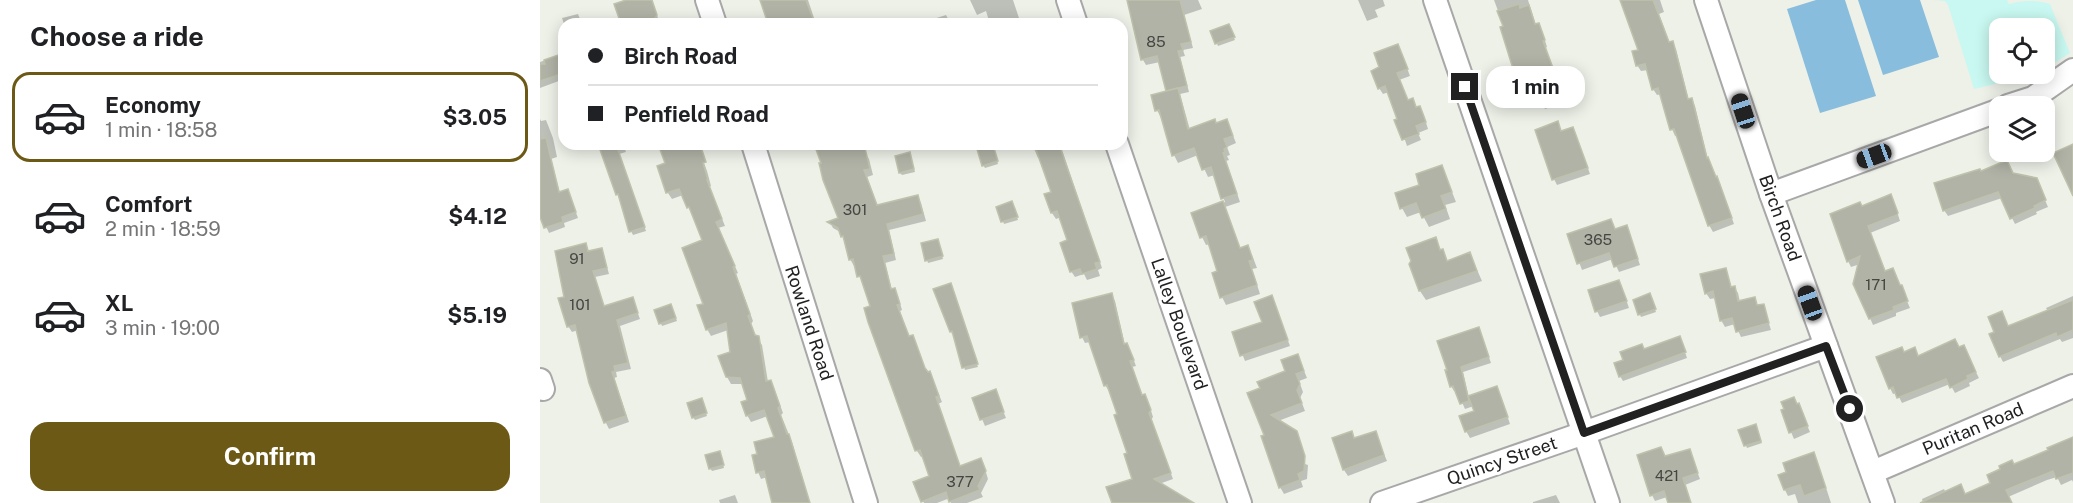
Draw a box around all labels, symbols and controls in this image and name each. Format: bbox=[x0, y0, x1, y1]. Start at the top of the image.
map controls bbox=[1989, 18, 2055, 162]
button: locate bbox=[1989, 18, 2055, 84]
text: Choose a ride bbox=[30, 20, 204, 52]
house number: 85 bbox=[1146, 33, 1166, 50]
text: Birch Road bbox=[624, 43, 737, 69]
callout: 1 min bbox=[1486, 66, 1585, 108]
route end bbox=[1451, 73, 1478, 100]
text: 1 min bbox=[1511, 75, 1560, 99]
icon: car bbox=[33, 90, 87, 144]
car bbox=[1729, 91, 1757, 131]
text: Economy bbox=[105, 92, 201, 118]
button: layers bbox=[1989, 96, 2055, 162]
text: Penfield Road bbox=[624, 101, 769, 127]
text: $3.05 bbox=[442, 104, 507, 130]
text: 1 min · 18:58 bbox=[105, 118, 217, 142]
car bbox=[1854, 141, 1894, 171]
street label: Birch Road bbox=[1755, 172, 1806, 264]
icon: car bbox=[33, 189, 87, 243]
text: Comfort bbox=[105, 191, 192, 217]
house number: 301 bbox=[843, 201, 867, 218]
text: $4.12 bbox=[448, 203, 507, 229]
text: 2 min · 18:59 bbox=[105, 217, 221, 241]
house number: 365 bbox=[1584, 231, 1612, 248]
house number: 91 bbox=[569, 250, 585, 267]
street label: Lalley Boulevard bbox=[1147, 255, 1212, 393]
street label: Rowland Road bbox=[781, 263, 838, 383]
house number: 171 bbox=[1865, 276, 1887, 293]
car bbox=[1795, 283, 1825, 323]
icon: car bbox=[33, 288, 87, 342]
text: XL bbox=[105, 290, 133, 316]
house number: 101 bbox=[569, 296, 591, 313]
text: $5.19 bbox=[447, 302, 507, 328]
text: 3 min · 19:00 bbox=[105, 316, 220, 340]
route start bbox=[1836, 395, 1863, 422]
street label: Puritan Road bbox=[1919, 398, 2026, 459]
button: Confirm bbox=[30, 422, 510, 491]
street label: Quincy Street bbox=[1444, 432, 1560, 489]
house number: 421 bbox=[1655, 467, 1679, 484]
house number: 377 bbox=[946, 473, 974, 490]

